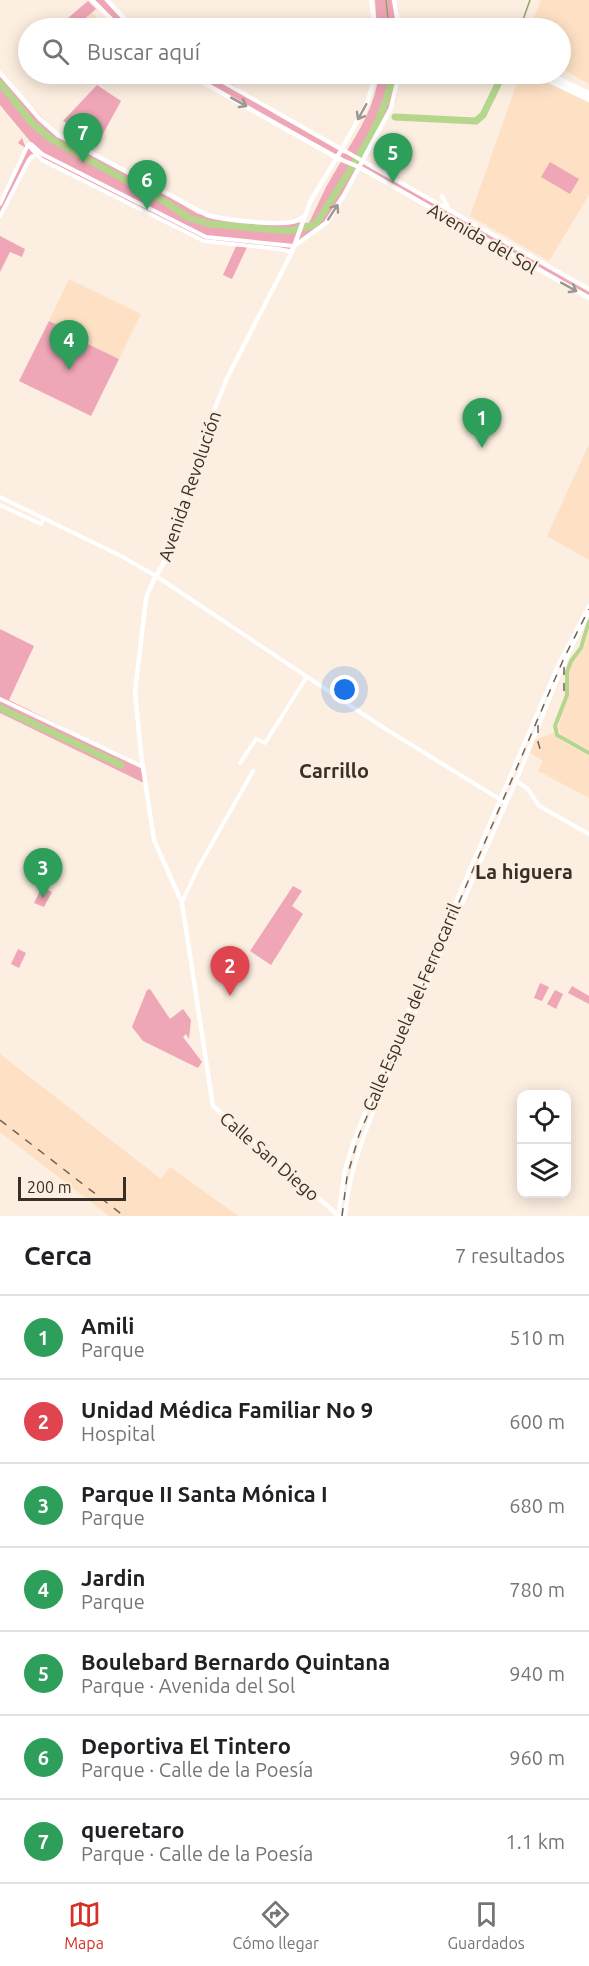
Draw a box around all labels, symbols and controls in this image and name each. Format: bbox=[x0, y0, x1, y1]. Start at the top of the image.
search box bbox=[18, 18, 571, 84]
icon: search bbox=[39, 35, 72, 68]
text: Buscar aquí bbox=[87, 39, 200, 64]
one-way arrow bbox=[230, 96, 247, 108]
one-way arrow bbox=[356, 103, 367, 121]
pin: 7 bbox=[64, 114, 103, 163]
pin: 5 bbox=[374, 134, 412, 183]
pin: 6 bbox=[128, 160, 166, 210]
street label: Avenida del Sol bbox=[425, 199, 541, 277]
one-way arrow bbox=[327, 204, 340, 221]
one-way arrow bbox=[560, 281, 577, 293]
pin: 4 bbox=[50, 320, 88, 370]
pin: 1 bbox=[462, 398, 502, 448]
street label: Avenida Revolución bbox=[154, 408, 224, 564]
your location bbox=[330, 675, 359, 704]
district label: Carrillo bbox=[299, 759, 369, 782]
pin: 3 bbox=[24, 848, 63, 898]
district label: La higuera bbox=[475, 860, 573, 883]
street label: Calle Espuela del Ferrocarril bbox=[358, 900, 464, 1114]
pin: 2 bbox=[210, 946, 250, 996]
map controls bbox=[517, 1090, 571, 1198]
button: locate bbox=[517, 1090, 571, 1144]
street label: Calle San Diego bbox=[216, 1108, 324, 1204]
button: layers bbox=[517, 1144, 571, 1198]
scale bar bbox=[18, 1174, 126, 1202]
text: 200 m bbox=[27, 1178, 72, 1196]
text: Cerca bbox=[24, 1241, 92, 1270]
text: 7 resultados bbox=[455, 1244, 565, 1267]
text: Amili bbox=[81, 1313, 134, 1338]
text: 1 bbox=[38, 1326, 49, 1349]
text: 510 m bbox=[509, 1326, 565, 1349]
text: Parque bbox=[81, 1338, 145, 1361]
text: Unidad Médica Familiar No 9 bbox=[81, 1397, 373, 1422]
text: 2 bbox=[38, 1410, 49, 1433]
text: 600 m bbox=[509, 1410, 565, 1433]
text: Hospital bbox=[81, 1422, 155, 1445]
text: Parque II Santa Mónica I bbox=[81, 1481, 328, 1506]
text: 3 bbox=[38, 1494, 49, 1517]
text: 680 m bbox=[509, 1494, 565, 1517]
text: Parque bbox=[81, 1506, 145, 1529]
text: Jardin bbox=[81, 1565, 145, 1590]
text: 4 bbox=[38, 1578, 49, 1601]
text: 780 m bbox=[509, 1578, 565, 1601]
text: Parque bbox=[81, 1590, 145, 1613]
text: Boulebard Bernardo Quintana bbox=[81, 1649, 390, 1674]
text: 5 bbox=[38, 1662, 49, 1685]
text: 940 m bbox=[509, 1662, 565, 1685]
text: Parque · Avenida del Sol bbox=[81, 1674, 295, 1697]
text: Deportiva El Tintero bbox=[81, 1733, 291, 1758]
text: 6 bbox=[38, 1746, 49, 1769]
text: 960 m bbox=[509, 1746, 565, 1769]
text: Parque · Calle de la Poesía bbox=[81, 1758, 313, 1781]
text: queretaro bbox=[81, 1817, 184, 1842]
text: 7 bbox=[38, 1830, 49, 1853]
text: 1.1 km bbox=[506, 1830, 565, 1853]
text: Parque · Calle de la Poesía bbox=[81, 1842, 313, 1865]
tab: Mapa bbox=[64, 1898, 104, 1952]
tab: Cómo llegar bbox=[232, 1898, 319, 1952]
tab: Guardados bbox=[448, 1898, 525, 1952]

